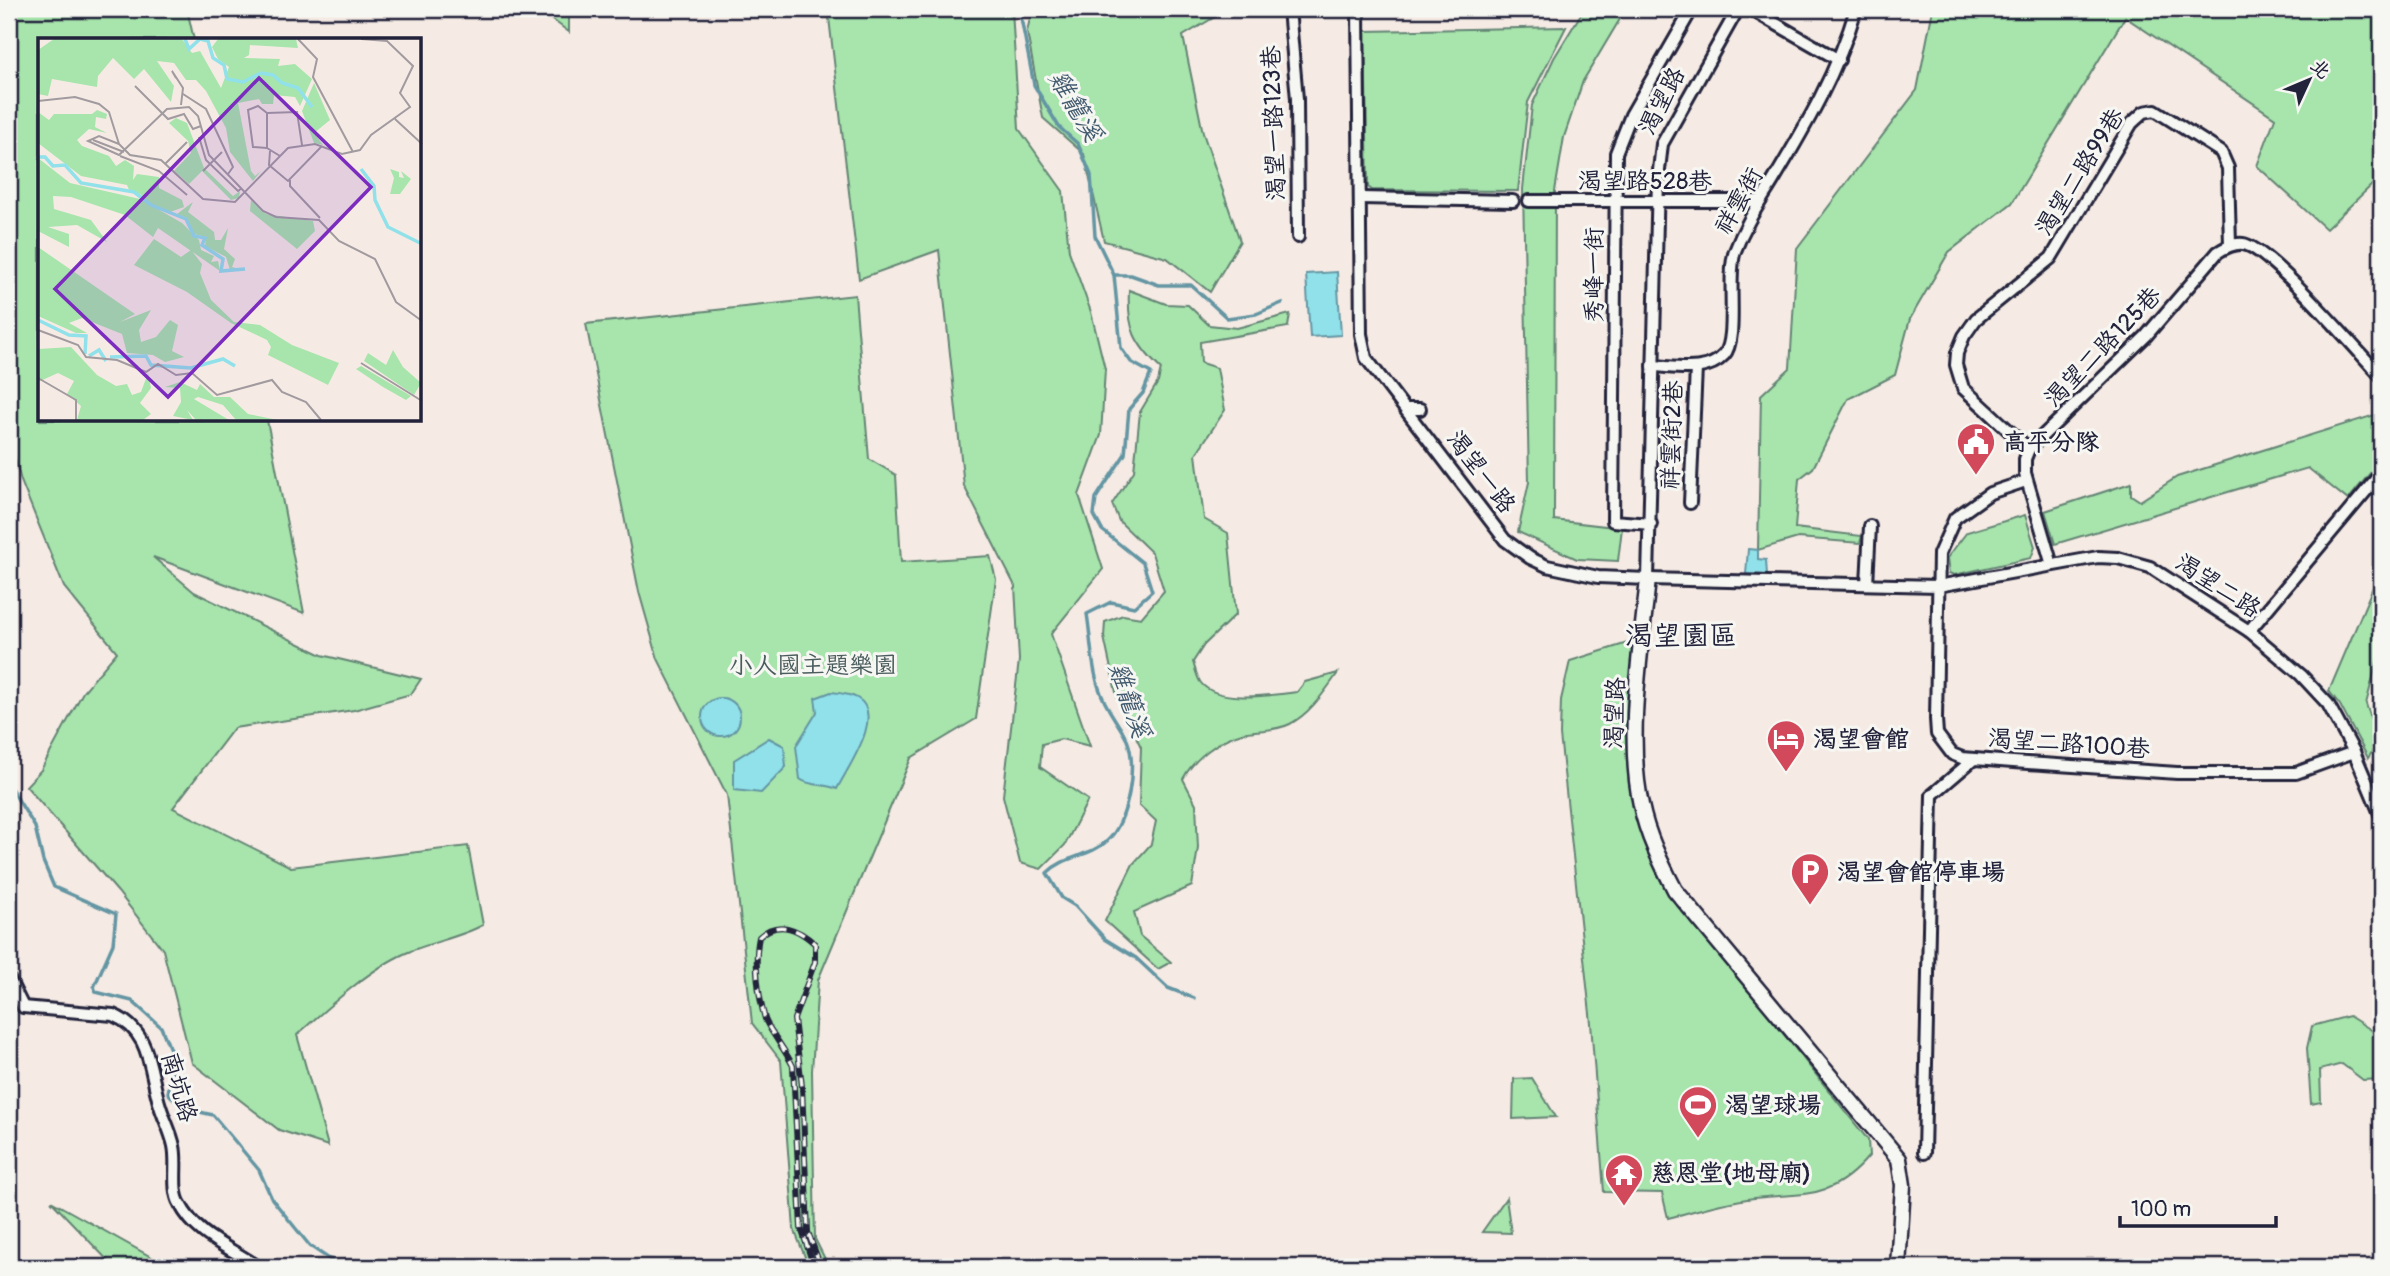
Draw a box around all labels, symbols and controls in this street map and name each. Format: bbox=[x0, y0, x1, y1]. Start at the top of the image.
inset map bbox=[38, 38, 422, 422]
street label: 渴望一路123巷 bbox=[1257, 45, 1291, 201]
north arrow bbox=[2274, 46, 2344, 116]
text: 北 bbox=[2305, 54, 2336, 84]
street label: 渴望路 bbox=[1633, 62, 1691, 140]
water label: 雞籠溪 bbox=[1041, 64, 1110, 149]
street label: 渴望二路99巷 bbox=[2029, 103, 2131, 241]
street label: 祥雲街 bbox=[1709, 162, 1769, 240]
street label: 渴望路528巷 bbox=[1578, 167, 1712, 196]
street label: 秀峰一街 bbox=[1580, 227, 1609, 323]
street label: 渴望二路125巷 bbox=[2038, 281, 2168, 413]
street label: 祥雲街2巷 bbox=[1656, 380, 1688, 490]
public building icon: 高平分隊 bbox=[1955, 421, 1997, 476]
street label: 渴望一路 bbox=[1441, 425, 1521, 519]
place label: 高平分隊 bbox=[2003, 428, 2100, 457]
street label: 渴望二路 bbox=[2170, 548, 2266, 624]
district label: 渴望園區 bbox=[1625, 619, 1737, 654]
park label: 小人國主題樂園 bbox=[729, 651, 897, 680]
water label: 雞籠溪 bbox=[1101, 658, 1157, 744]
street label: 渴望路 bbox=[1599, 677, 1631, 749]
hotel icon: 渴望會館 bbox=[1765, 718, 1807, 773]
street label: 渴望二路100巷 bbox=[1987, 724, 2151, 764]
place label: 渴望會館 bbox=[1813, 725, 1909, 754]
parking icon: 渴望會館停車場 bbox=[1789, 851, 1831, 906]
place label: 渴望會館停車場 bbox=[1837, 858, 2005, 887]
street label: 南坑路 bbox=[155, 1048, 203, 1126]
sports icon: 渴望球場 bbox=[1677, 1084, 1719, 1139]
place label: 渴望球場 bbox=[1725, 1091, 1821, 1120]
temple icon: 慈恩堂(地母廟) bbox=[1603, 1152, 1645, 1207]
place label: 慈恩堂(地母廟) bbox=[1651, 1159, 1811, 1188]
scale bar bbox=[2120, 1185, 2276, 1229]
text: 100 m bbox=[2131, 1196, 2191, 1223]

